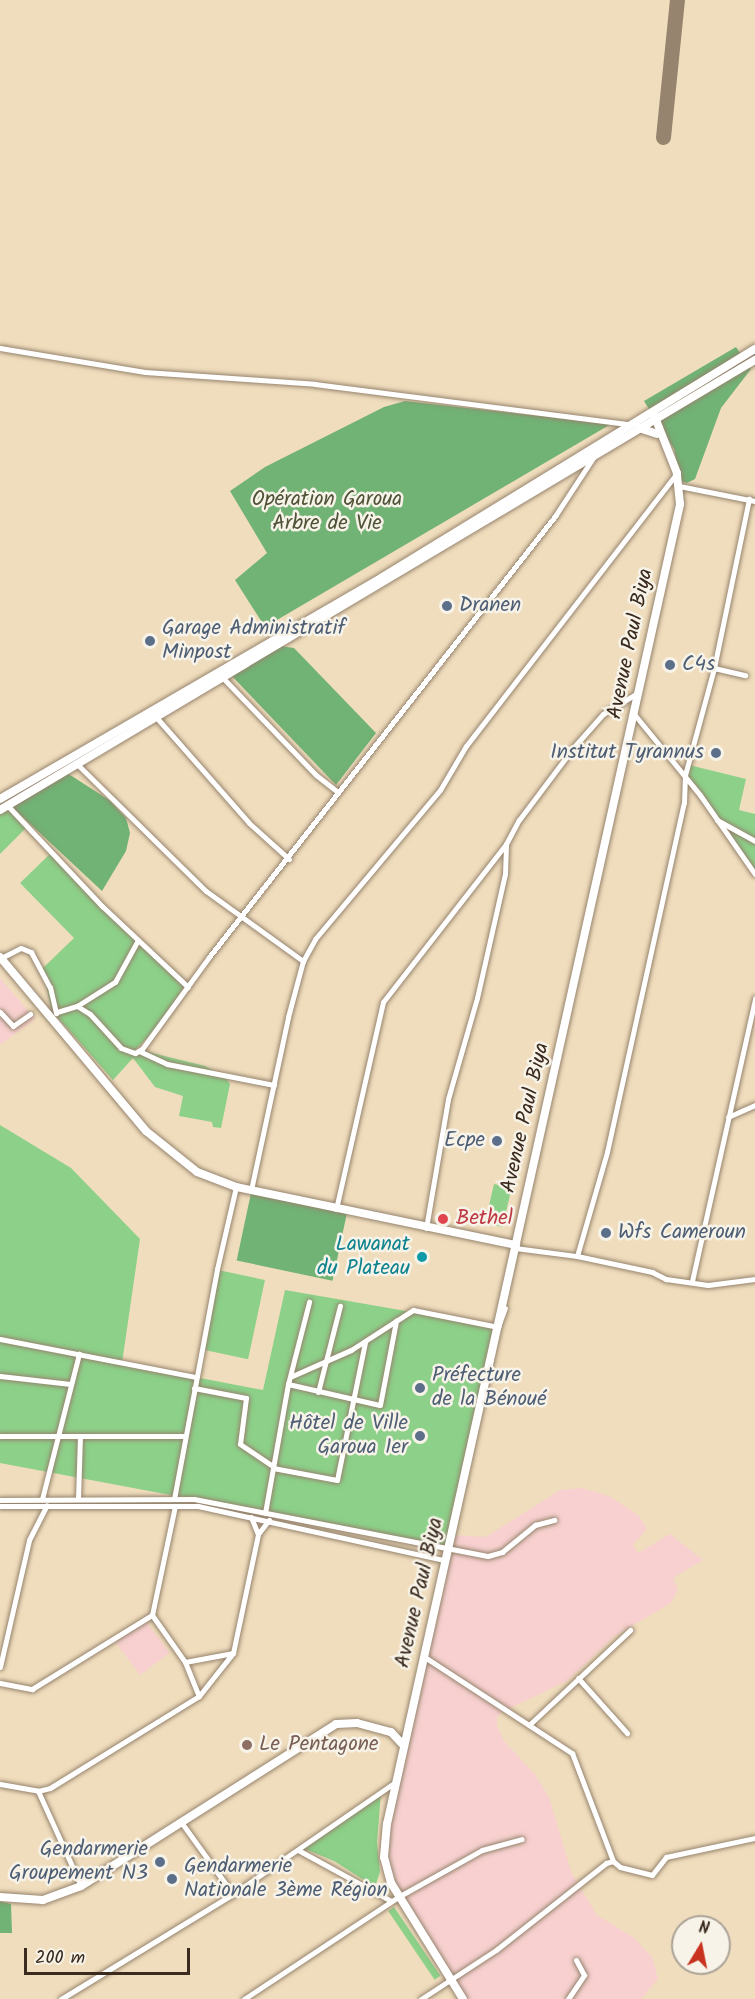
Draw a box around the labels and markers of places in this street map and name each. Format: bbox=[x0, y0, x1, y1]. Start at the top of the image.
place label: Dranen bbox=[459, 593, 521, 619]
marker: Dranen bbox=[440, 599, 454, 613]
place label: Garage Administratif Minpost bbox=[162, 616, 345, 666]
marker: Garage Administratif Minpost bbox=[143, 634, 157, 648]
place label: C4s bbox=[682, 652, 715, 678]
marker: C4s bbox=[663, 658, 677, 672]
place label: Institut Tyrannus bbox=[550, 740, 704, 766]
marker: Institut Tyrannus bbox=[709, 746, 723, 760]
place label: Ecpe bbox=[444, 1128, 485, 1154]
marker: Ecpe bbox=[490, 1134, 504, 1148]
place label: Bethel bbox=[456, 1206, 513, 1232]
marker: Bethel bbox=[434, 1210, 452, 1228]
place label: Wfs Cameroun bbox=[618, 1220, 746, 1246]
marker: Wfs Cameroun bbox=[599, 1226, 613, 1240]
place label: Lawanat du Plateau bbox=[317, 1232, 410, 1282]
marker: Lawanat du Plateau bbox=[415, 1250, 429, 1264]
place label: Préfecture de la Bénoué bbox=[432, 1363, 546, 1413]
marker: Préfecture de la Bénoué bbox=[413, 1381, 427, 1395]
place label: Hôtel de Ville Garoua 1er bbox=[289, 1411, 408, 1461]
marker: Hôtel de Ville Garoua 1er bbox=[413, 1429, 427, 1443]
place label: Le Pentagone bbox=[259, 1732, 378, 1758]
marker: Le Pentagone bbox=[240, 1738, 254, 1752]
place label: Gendarmerie Groupement N3 bbox=[9, 1837, 148, 1887]
place label: Gendarmerie Nationale 3ème Région bbox=[184, 1854, 388, 1904]
marker: Gendarmerie Groupement N3 bbox=[153, 1855, 167, 1869]
marker: Gendarmerie Nationale 3ème Région bbox=[165, 1872, 179, 1886]

